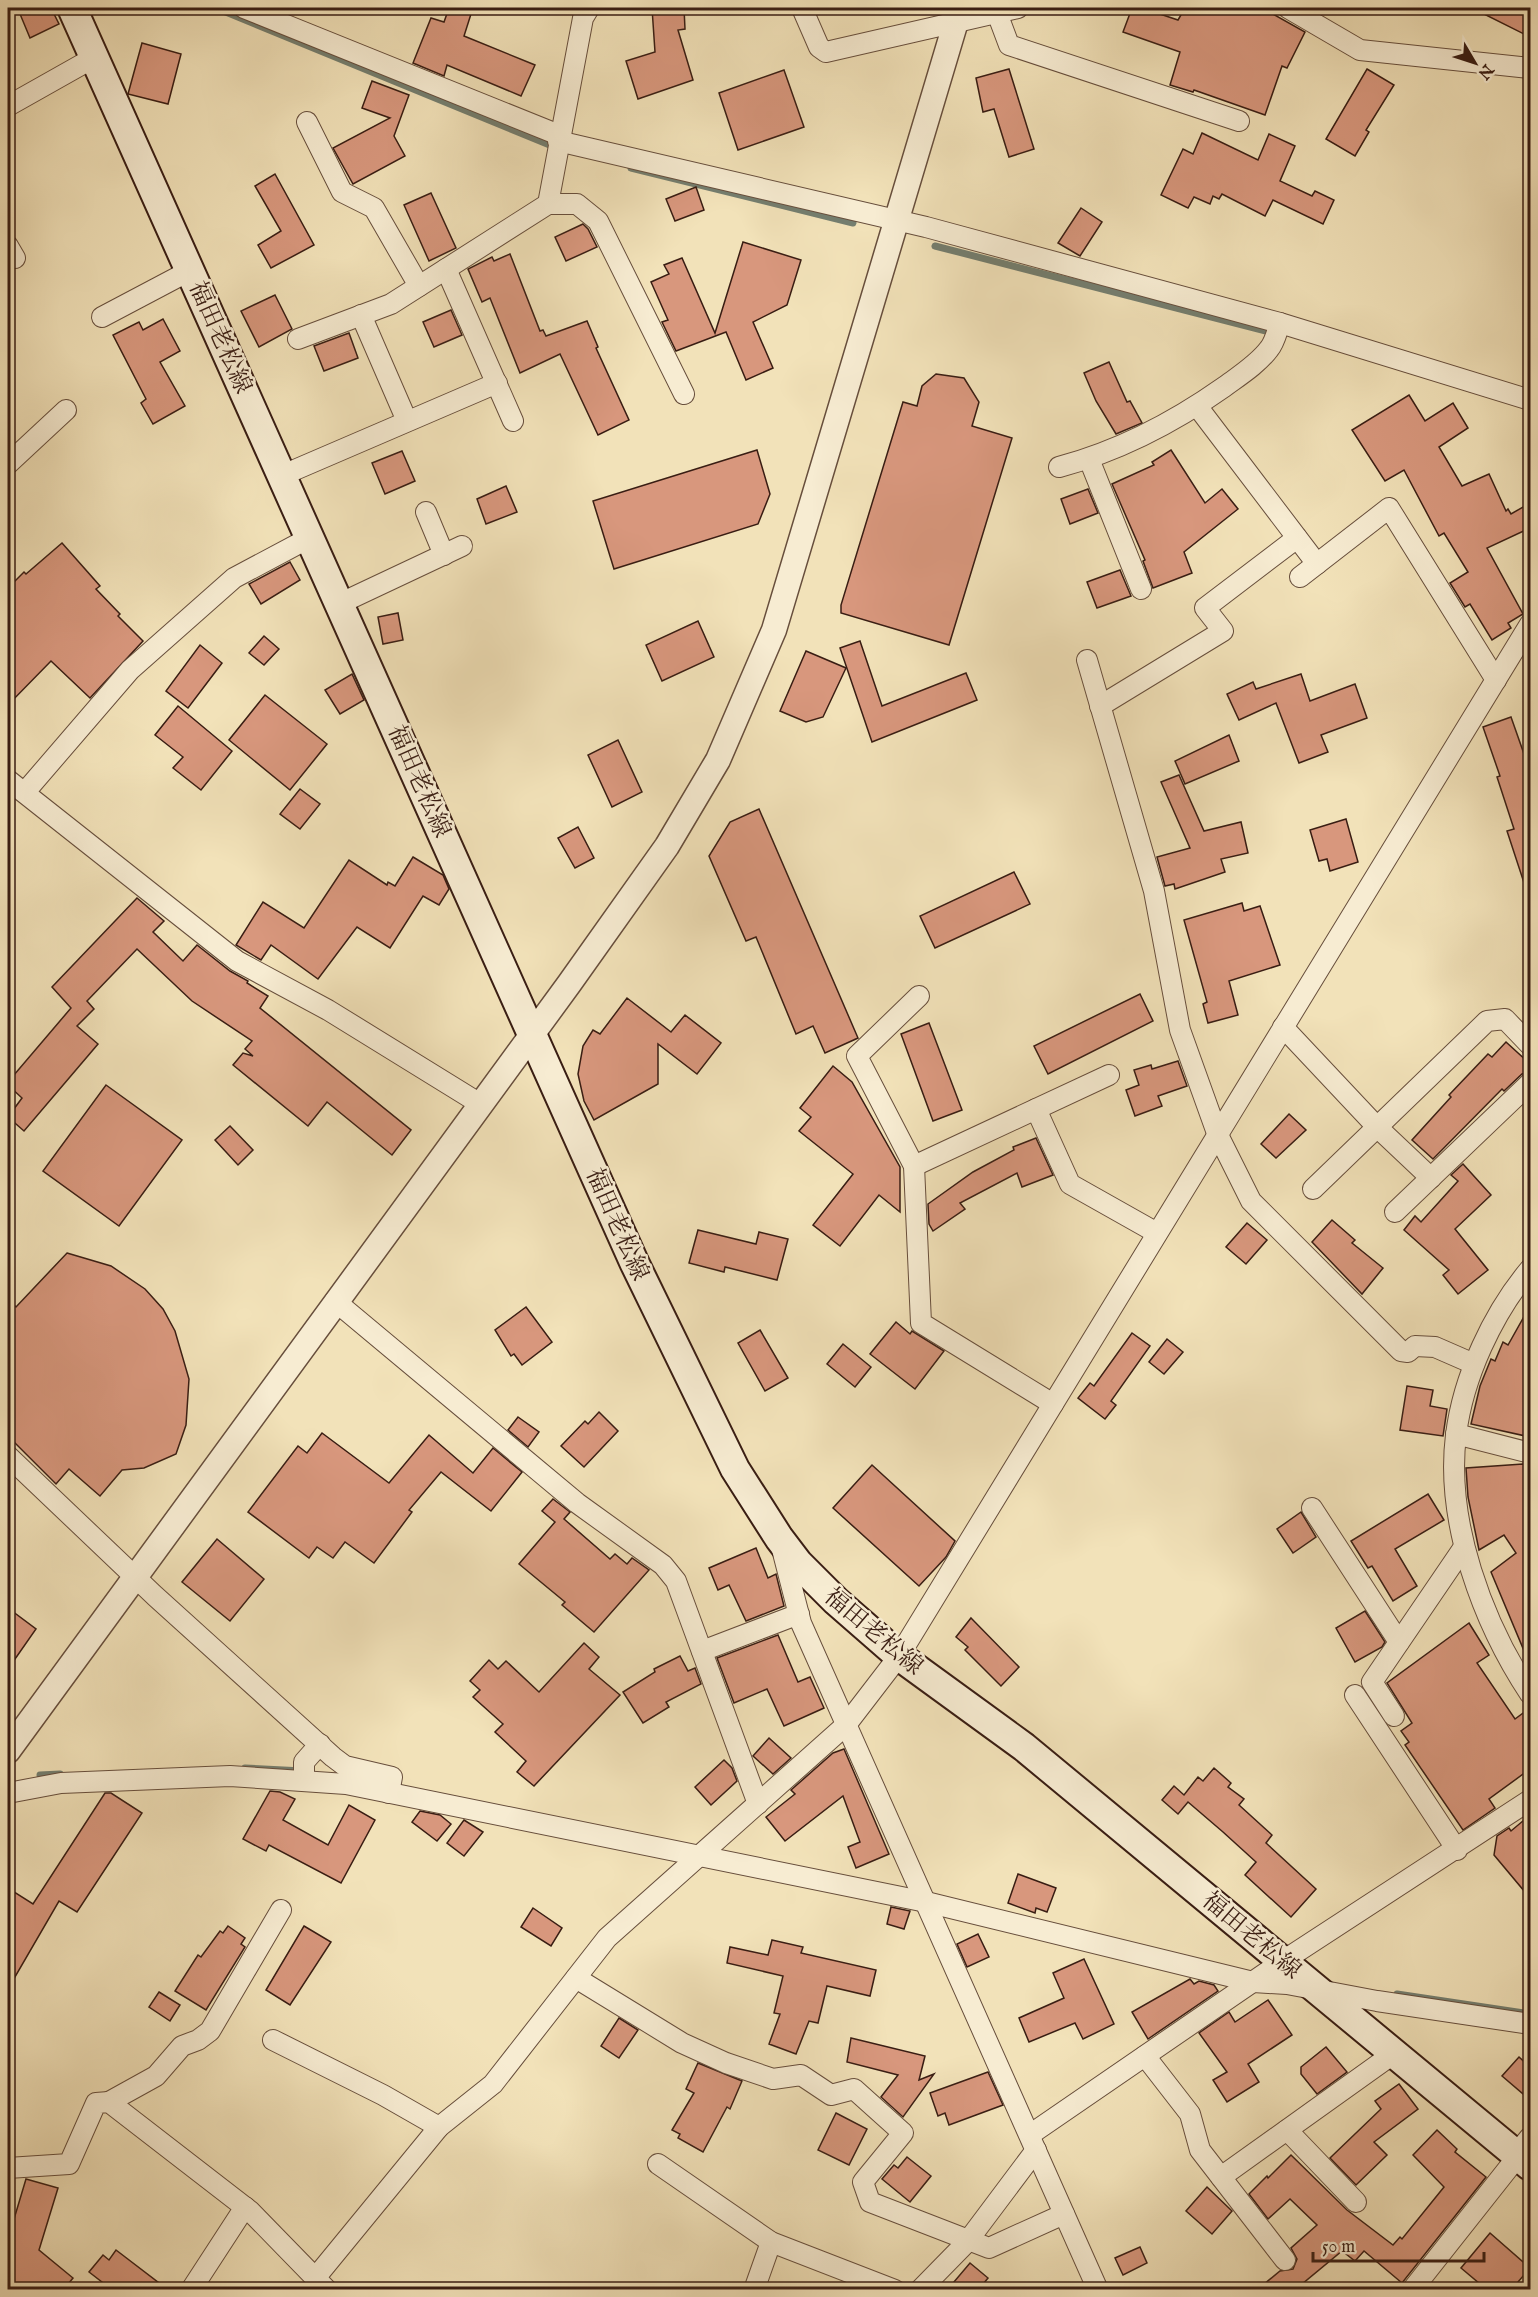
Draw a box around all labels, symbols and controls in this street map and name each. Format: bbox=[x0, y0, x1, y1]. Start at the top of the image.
north arrow bbox=[1445, 33, 1505, 93]
text: N bbox=[1473, 59, 1498, 83]
street label: 福田老松線 bbox=[181, 276, 258, 399]
street label: 福田老松線 bbox=[380, 720, 457, 843]
street label: 福田老松線 bbox=[578, 1163, 655, 1286]
street label: 福田老松線 bbox=[817, 1582, 929, 1683]
street label: 福田老松線 bbox=[1195, 1886, 1307, 1987]
scale bar bbox=[1313, 2225, 1484, 2263]
text: 50 m bbox=[1322, 2236, 1355, 2259]

